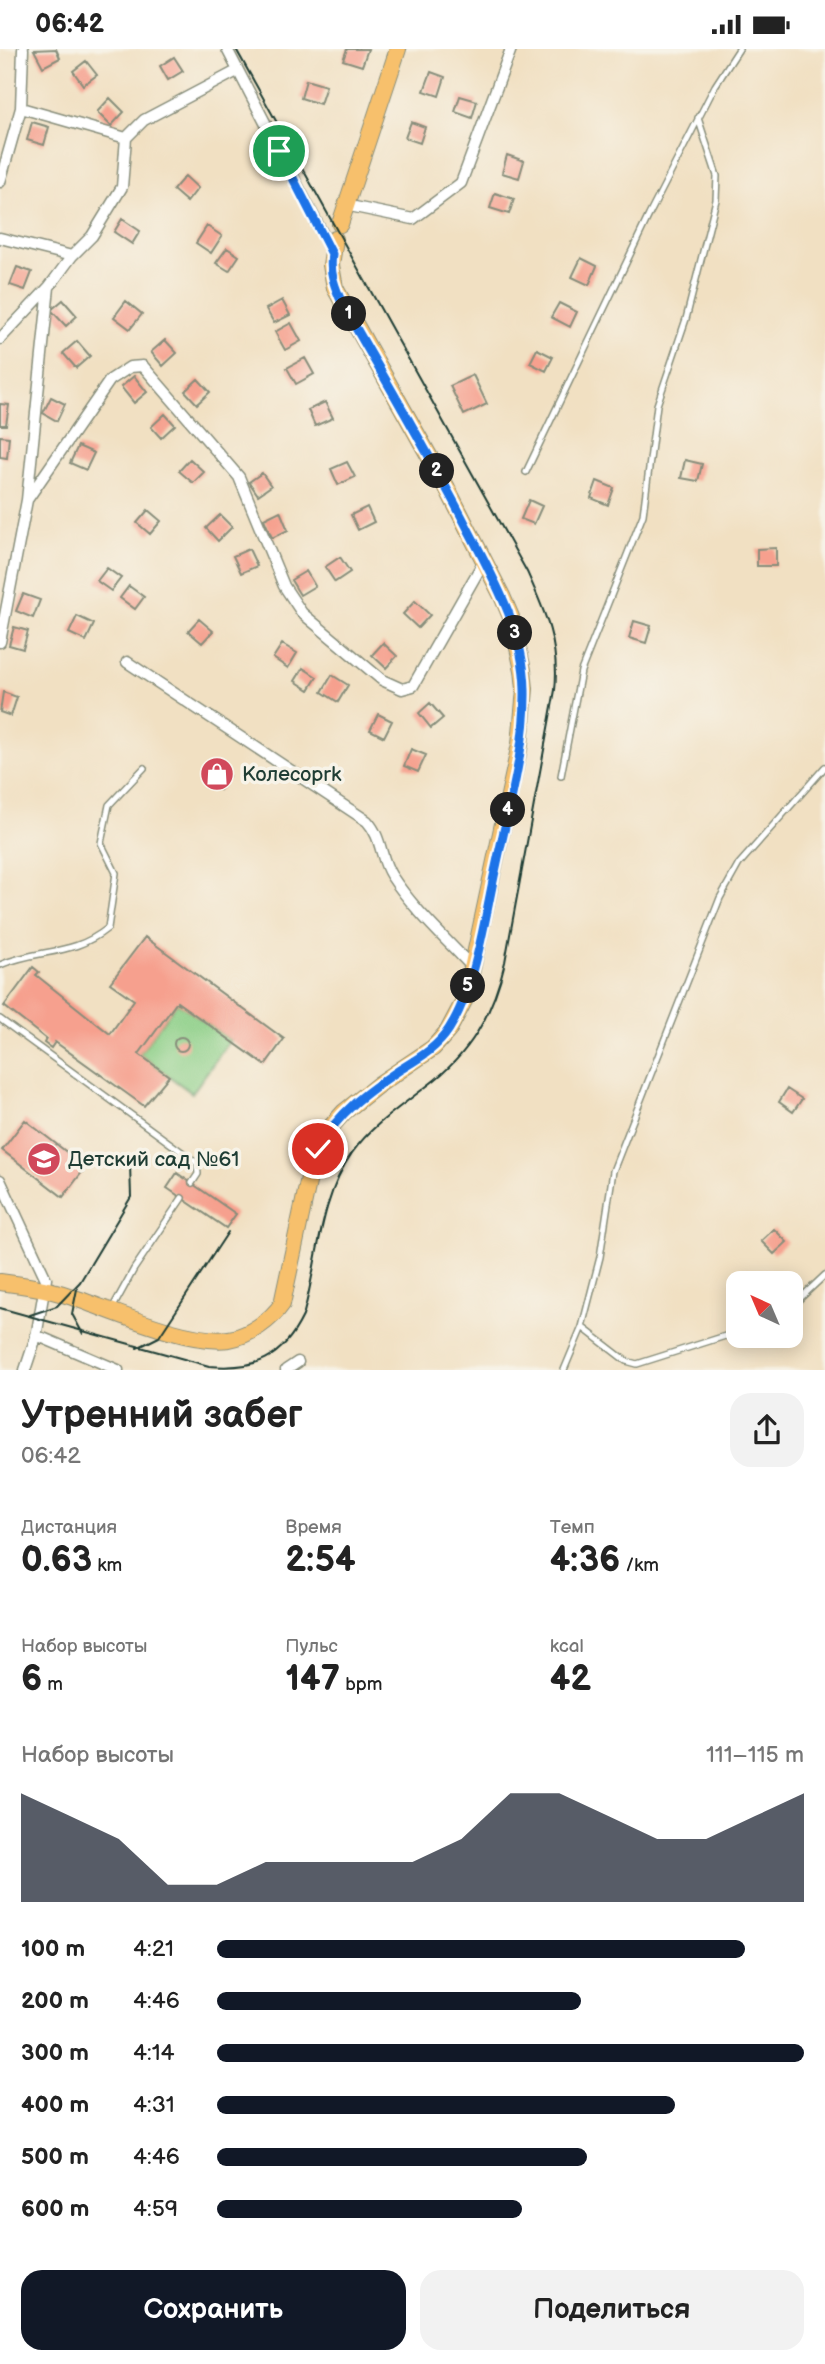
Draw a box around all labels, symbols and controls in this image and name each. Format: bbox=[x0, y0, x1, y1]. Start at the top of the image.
text: 06:42 bbox=[35, 9, 104, 40]
pin bbox=[249, 121, 309, 181]
icon: arrive bbox=[260, 132, 298, 170]
pin: 1 bbox=[332, 296, 366, 331]
text: 1 bbox=[345, 302, 353, 325]
pin: 2 bbox=[420, 453, 454, 489]
text: 2 bbox=[431, 459, 442, 482]
pin: 3 bbox=[498, 615, 532, 651]
text: 3 bbox=[509, 621, 520, 644]
shop icon: Колесоprk bbox=[198, 755, 236, 793]
place label: Колесоprk bbox=[242, 762, 342, 787]
pin: 4 bbox=[490, 793, 526, 827]
text: 4 bbox=[502, 798, 513, 821]
pin: 5 bbox=[450, 969, 486, 1003]
text: 5 bbox=[462, 974, 473, 997]
pin bbox=[288, 1119, 348, 1179]
icon: check bbox=[299, 1130, 337, 1168]
school or university icon: Детский сад №61 bbox=[25, 1140, 63, 1178]
place label: Детский сад №61 bbox=[68, 1147, 239, 1172]
north arrow bbox=[726, 1271, 803, 1347]
map controls bbox=[726, 1271, 803, 1348]
text: Утренний забег bbox=[21, 1393, 303, 1438]
button: share bbox=[730, 1393, 804, 1467]
text: 06:42 bbox=[21, 1442, 81, 1470]
text: Дистанция bbox=[21, 1516, 117, 1539]
text: Время bbox=[285, 1516, 342, 1539]
text: Темп bbox=[550, 1516, 595, 1539]
text: 0.63 bbox=[21, 1539, 92, 1582]
text: 2:54 bbox=[285, 1539, 356, 1582]
text: 4:36 bbox=[550, 1539, 620, 1582]
text: km bbox=[92, 1554, 122, 1577]
text: /km bbox=[620, 1554, 659, 1577]
text: Набор высоты bbox=[21, 1635, 147, 1658]
text: Пульс bbox=[285, 1635, 338, 1658]
text: kcal bbox=[550, 1635, 584, 1658]
text: 6 bbox=[21, 1658, 42, 1701]
text: 147 bbox=[285, 1658, 340, 1701]
text: 42 bbox=[550, 1658, 591, 1701]
text: m bbox=[42, 1673, 63, 1696]
text: bpm bbox=[340, 1673, 383, 1696]
text: Набор высоты bbox=[21, 1741, 174, 1769]
text: 111–115 m bbox=[706, 1741, 804, 1769]
text: 100 m bbox=[21, 1935, 85, 1963]
text: 4:21 bbox=[133, 1935, 174, 1963]
text: 200 m bbox=[21, 1987, 89, 2015]
text: 4:46 bbox=[133, 1987, 180, 2015]
text: 300 m bbox=[21, 2039, 89, 2067]
text: 4:14 bbox=[133, 2039, 175, 2067]
text: 400 m bbox=[21, 2091, 89, 2119]
text: 4:31 bbox=[133, 2091, 175, 2119]
text: 500 m bbox=[21, 2143, 89, 2171]
text: 4:46 bbox=[133, 2143, 180, 2171]
text: 600 m bbox=[21, 2195, 89, 2223]
text: 4:59 bbox=[133, 2195, 178, 2223]
button: Сохранить bbox=[21, 2270, 406, 2350]
button: Поделиться bbox=[420, 2270, 804, 2350]

